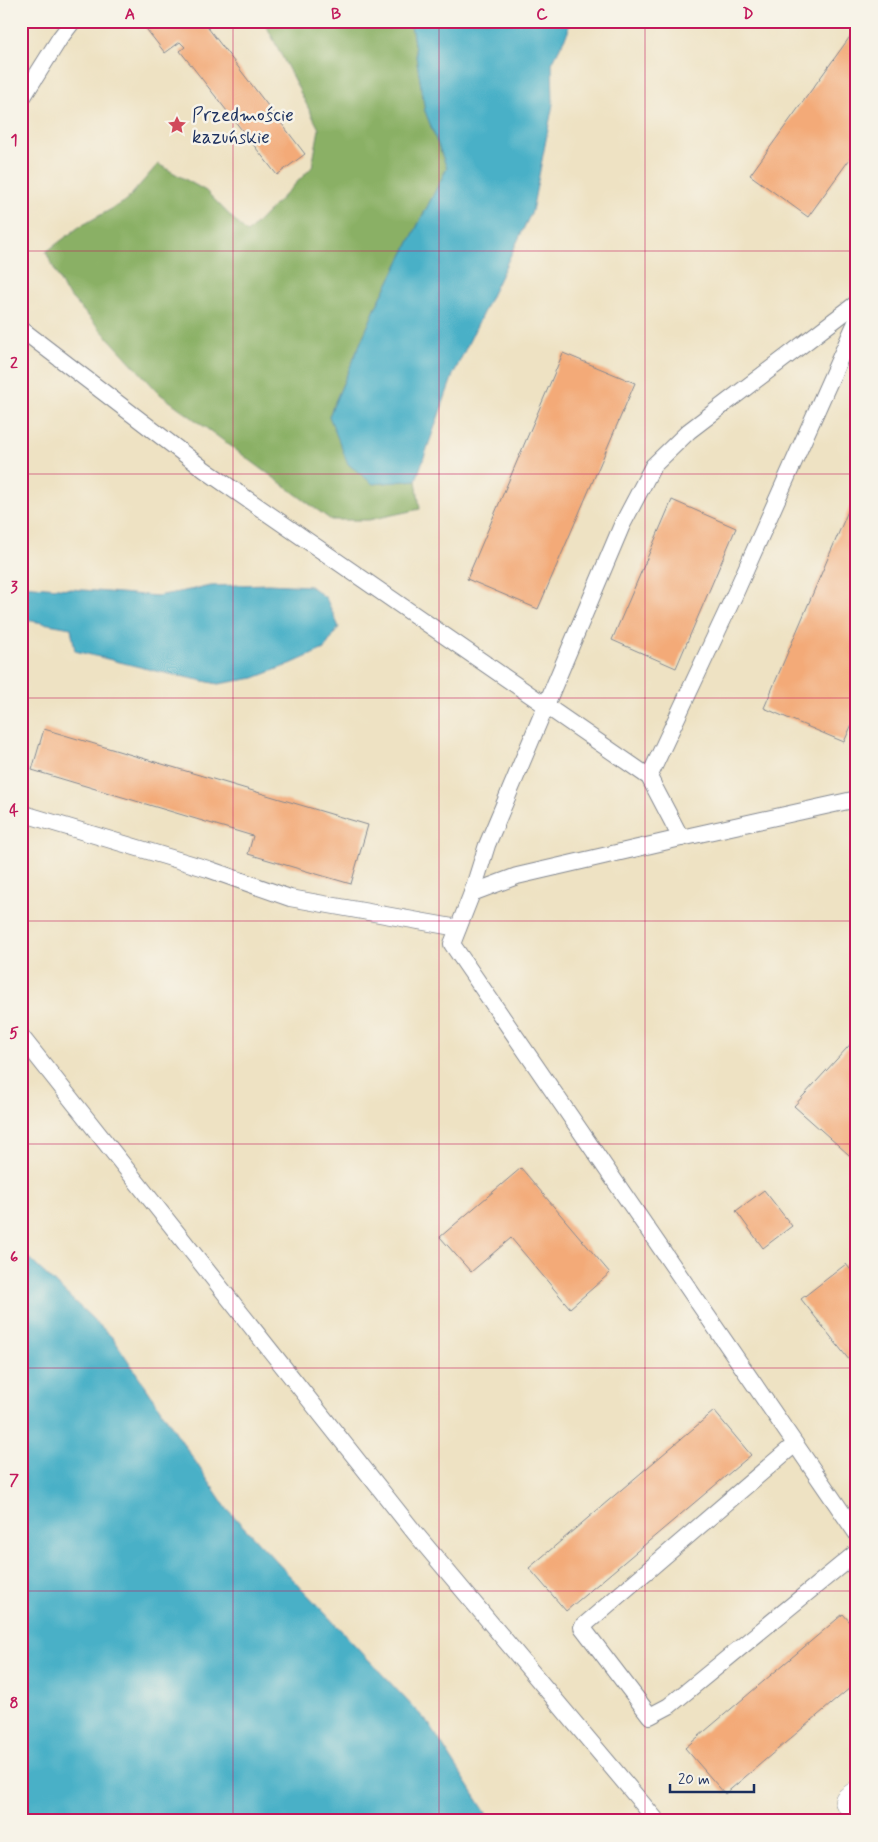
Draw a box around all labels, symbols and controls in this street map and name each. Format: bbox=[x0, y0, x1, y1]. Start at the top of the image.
text: A bbox=[125, 4, 135, 25]
text: B bbox=[331, 4, 341, 25]
text: C bbox=[536, 4, 548, 25]
text: D bbox=[742, 4, 754, 25]
place label: Przedmoście kazuńskie bbox=[192, 103, 294, 150]
place icon: Przedmoście kazuńskie bbox=[166, 114, 188, 136]
text: 1 bbox=[10, 130, 18, 151]
text: 2 bbox=[10, 353, 18, 374]
text: 3 bbox=[10, 577, 18, 598]
text: 4 bbox=[9, 800, 19, 821]
text: 5 bbox=[9, 1023, 19, 1044]
text: 6 bbox=[10, 1247, 18, 1268]
text: 7 bbox=[9, 1470, 19, 1491]
text: 8 bbox=[9, 1693, 19, 1714]
scale bar bbox=[670, 1762, 754, 1794]
text: 20 m bbox=[678, 1770, 710, 1790]

